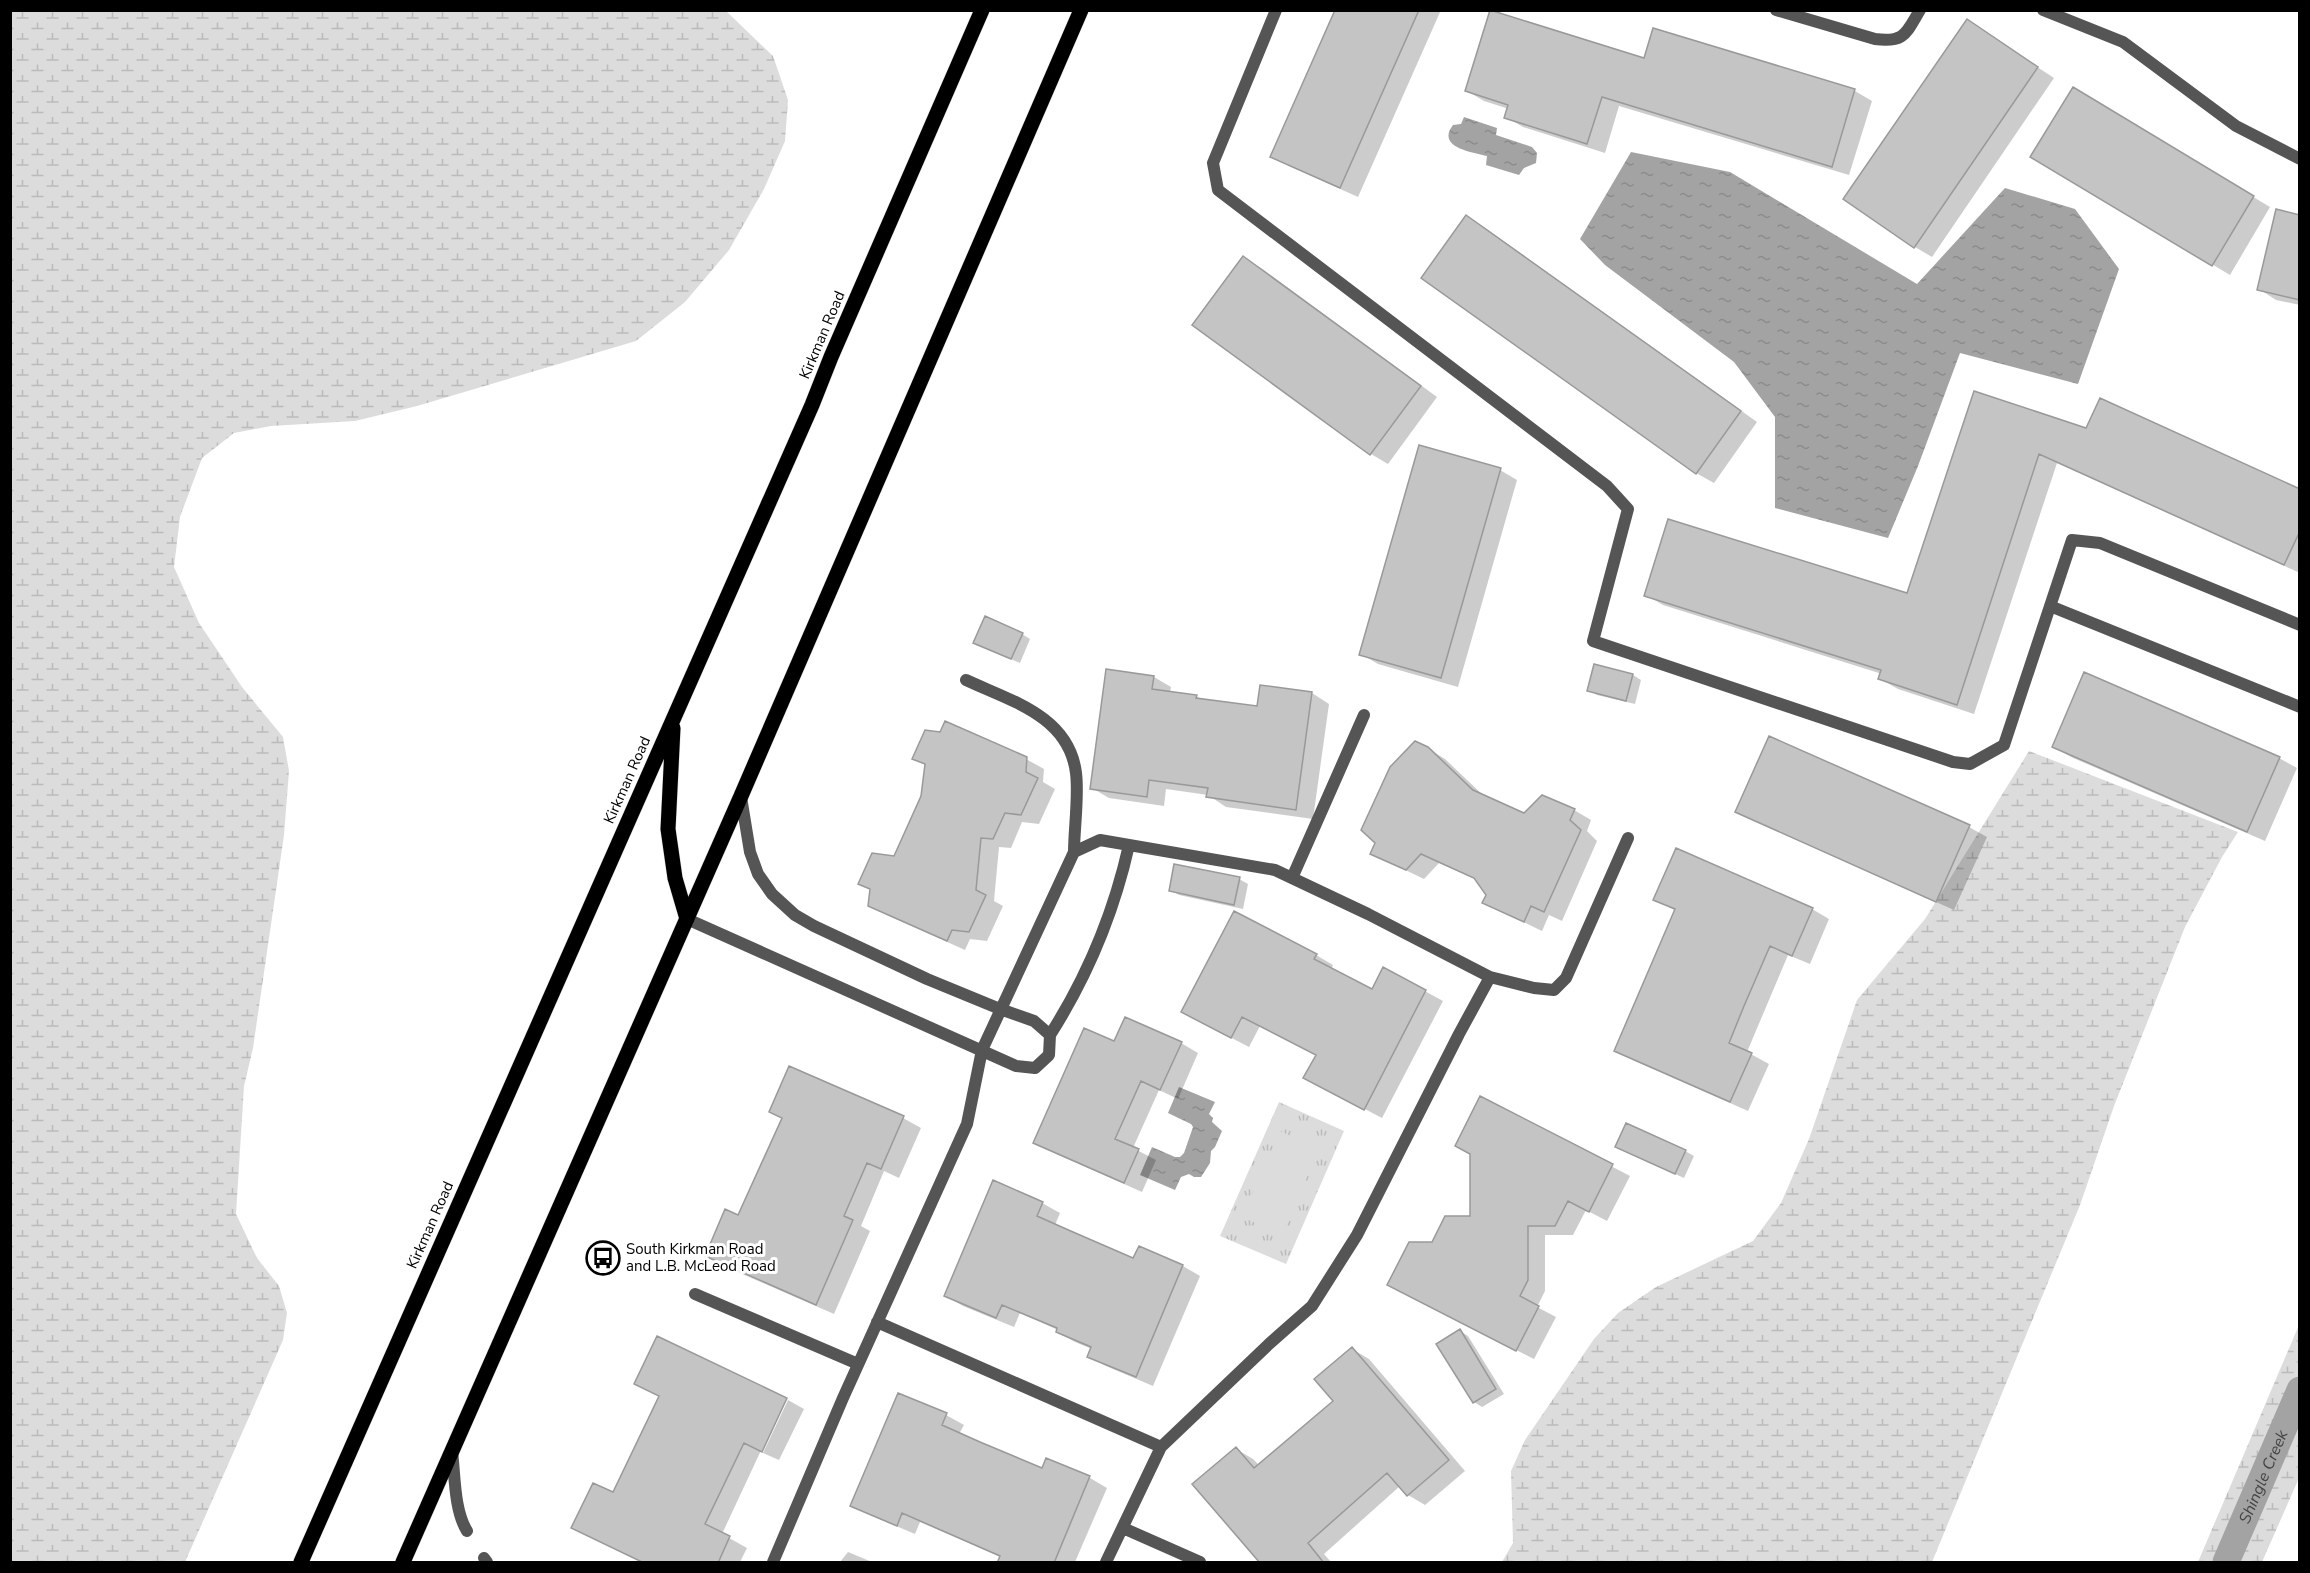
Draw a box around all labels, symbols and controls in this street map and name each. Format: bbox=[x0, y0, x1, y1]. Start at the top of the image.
street label: Kirkman Road bbox=[794, 288, 850, 382]
street label: Kirkman Road bbox=[599, 733, 655, 827]
street label: Kirkman Road bbox=[402, 1178, 458, 1272]
place label: South Kirkman Road and L.B. McLeod Road bbox=[626, 1239, 776, 1276]
bus stop icon: South Kirkman Road and L.B. McLeod Road bbox=[585, 1240, 621, 1276]
water label: Shingle Creek bbox=[2234, 1426, 2294, 1527]

